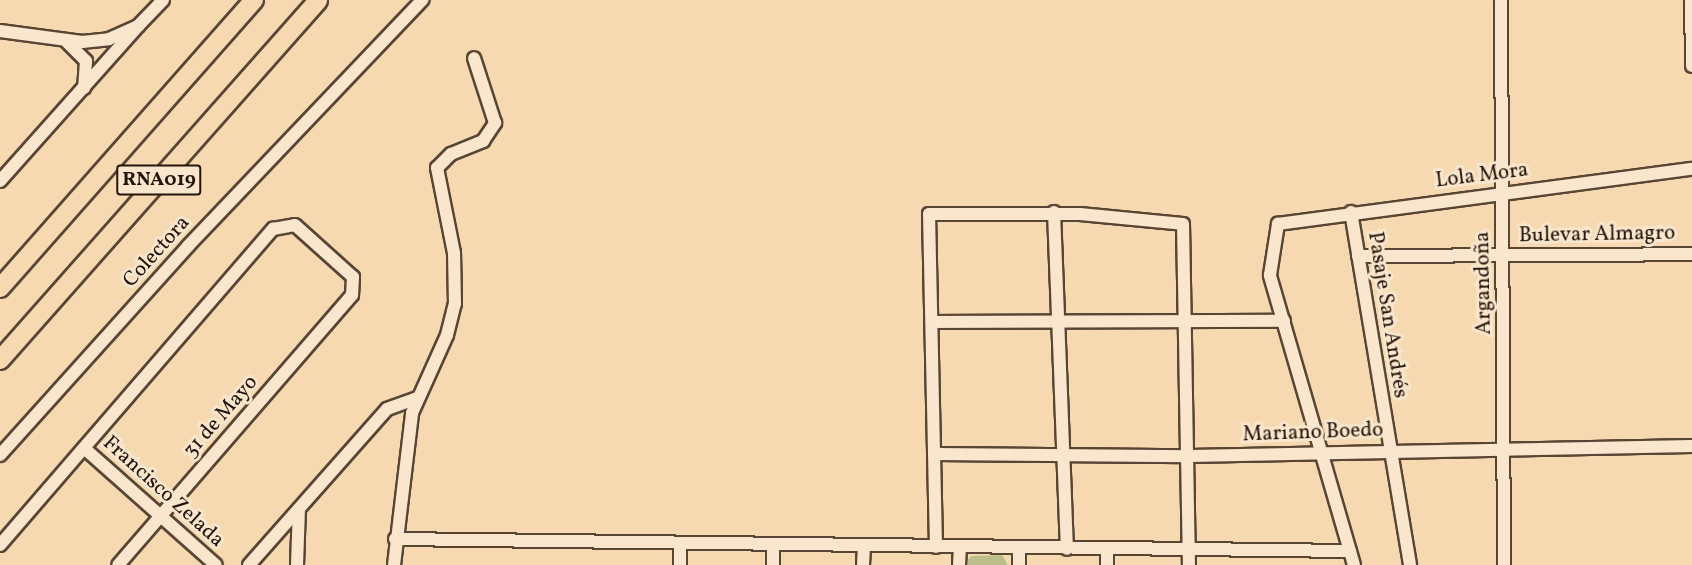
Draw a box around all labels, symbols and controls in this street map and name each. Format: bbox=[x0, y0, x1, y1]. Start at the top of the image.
street label: Lola Mora bbox=[1434, 158, 1530, 194]
road number: RNA019 bbox=[116, 163, 202, 197]
street label: Colectora bbox=[118, 211, 196, 293]
street label: Bulevar Almagro bbox=[1519, 221, 1675, 249]
street label: Pasaje San Andrés bbox=[1361, 230, 1413, 400]
street label: Argandoña bbox=[1471, 231, 1497, 335]
street label: 31 de Mayo bbox=[178, 371, 264, 463]
street label: Mariano Boedo bbox=[1242, 418, 1384, 448]
street label: Francisco Zelada bbox=[97, 431, 229, 553]

